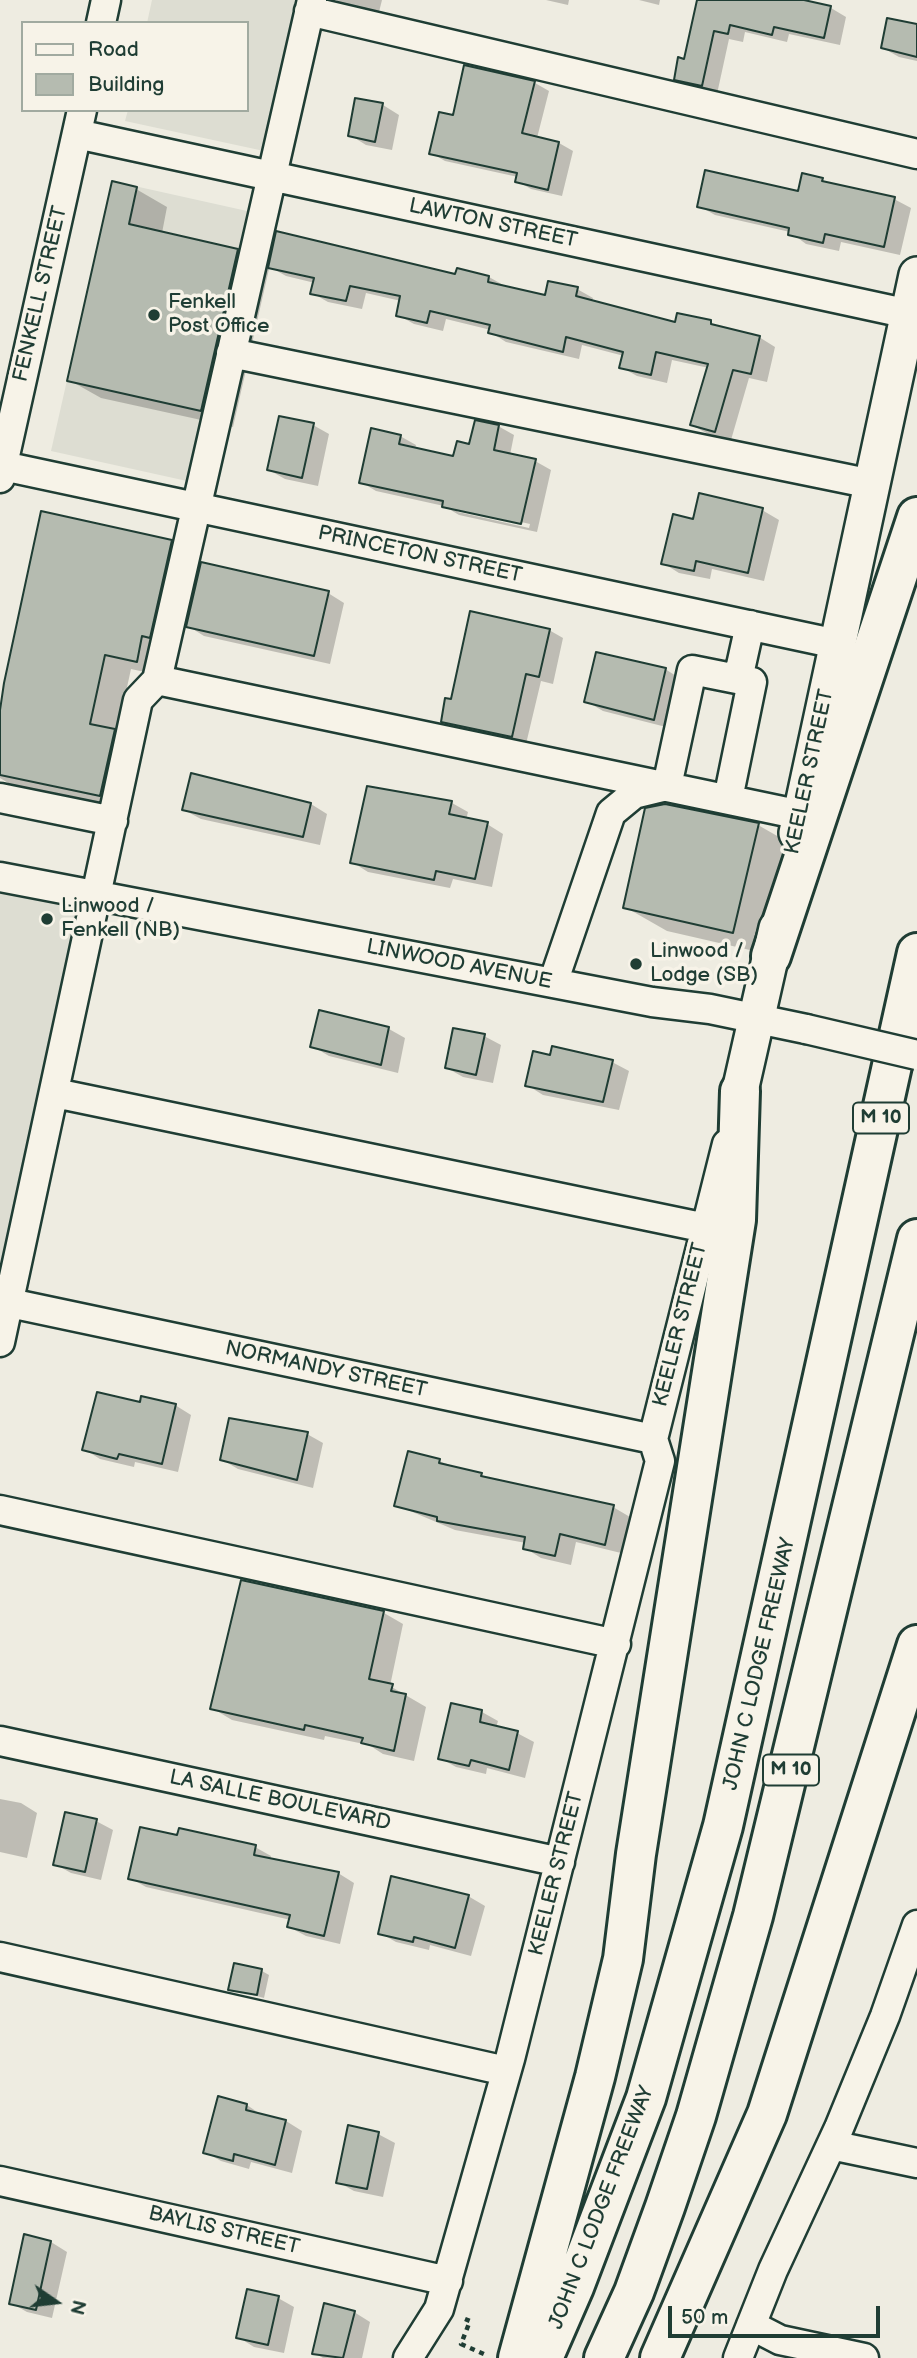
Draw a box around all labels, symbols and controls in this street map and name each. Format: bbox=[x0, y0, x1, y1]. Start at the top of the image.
legend bbox=[21, 21, 248, 112]
text: Road bbox=[88, 37, 139, 62]
text: Building bbox=[88, 72, 164, 97]
street label: LAWTON STREET bbox=[406, 194, 580, 254]
street label: FENKELL STREET bbox=[9, 204, 73, 384]
place label: Fenkell Post Office bbox=[168, 290, 269, 340]
marker: Fenkell Post Office bbox=[146, 307, 162, 323]
street label: PRINCETON STREET bbox=[316, 521, 524, 589]
street label: KEELER STREET bbox=[780, 687, 840, 857]
place label: Linwood / Fenkell (NB) bbox=[61, 894, 180, 944]
marker: Linwood / Fenkell (NB) bbox=[39, 911, 55, 927]
street label: LINWOOD AVENUE bbox=[364, 935, 554, 995]
place label: Linwood / Lodge (SB) bbox=[650, 939, 758, 989]
marker: Linwood / Lodge (SB) bbox=[628, 956, 644, 972]
road number: M 10 bbox=[853, 1102, 909, 1134]
street label: KEELER STREET bbox=[648, 1240, 714, 1410]
street label: NORMANDY STREET bbox=[223, 1336, 429, 1404]
street label: JOHN C LODGE FREEWAY bbox=[719, 1535, 801, 1793]
road number: M 10 bbox=[763, 1754, 819, 1786]
street label: LA SALLE BOULEVARD bbox=[167, 1765, 393, 1837]
street label: KEELER STREET bbox=[524, 1789, 590, 1959]
street label: JOHN C LODGE FREEWAY bbox=[544, 2083, 660, 2333]
street label: BAYLIS STREET bbox=[146, 2201, 302, 2261]
north arrow bbox=[21, 2267, 91, 2337]
scale bar bbox=[672, 2292, 884, 2336]
text: N bbox=[64, 2297, 90, 2317]
text: 50 m bbox=[681, 2305, 728, 2330]

